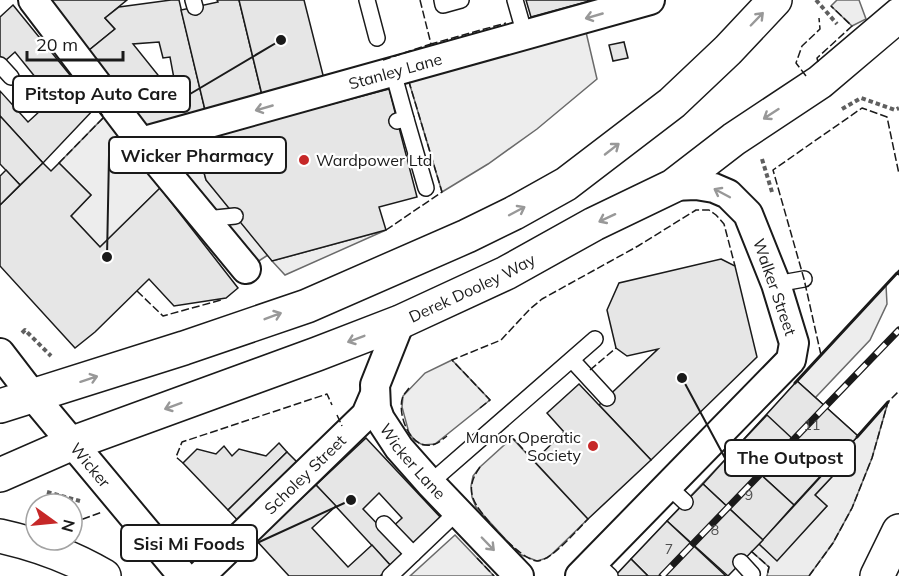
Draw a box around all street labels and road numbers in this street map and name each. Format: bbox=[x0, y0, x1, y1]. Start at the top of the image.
street label: Stanley Lane bbox=[346, 49, 444, 94]
street label: Walker Street bbox=[749, 236, 801, 338]
street label: Derek Dooley Way bbox=[406, 249, 539, 327]
street label: Wicker Lane bbox=[376, 419, 450, 503]
street label: Scholey Street bbox=[260, 430, 350, 518]
street label: Wicker bbox=[66, 439, 115, 492]

